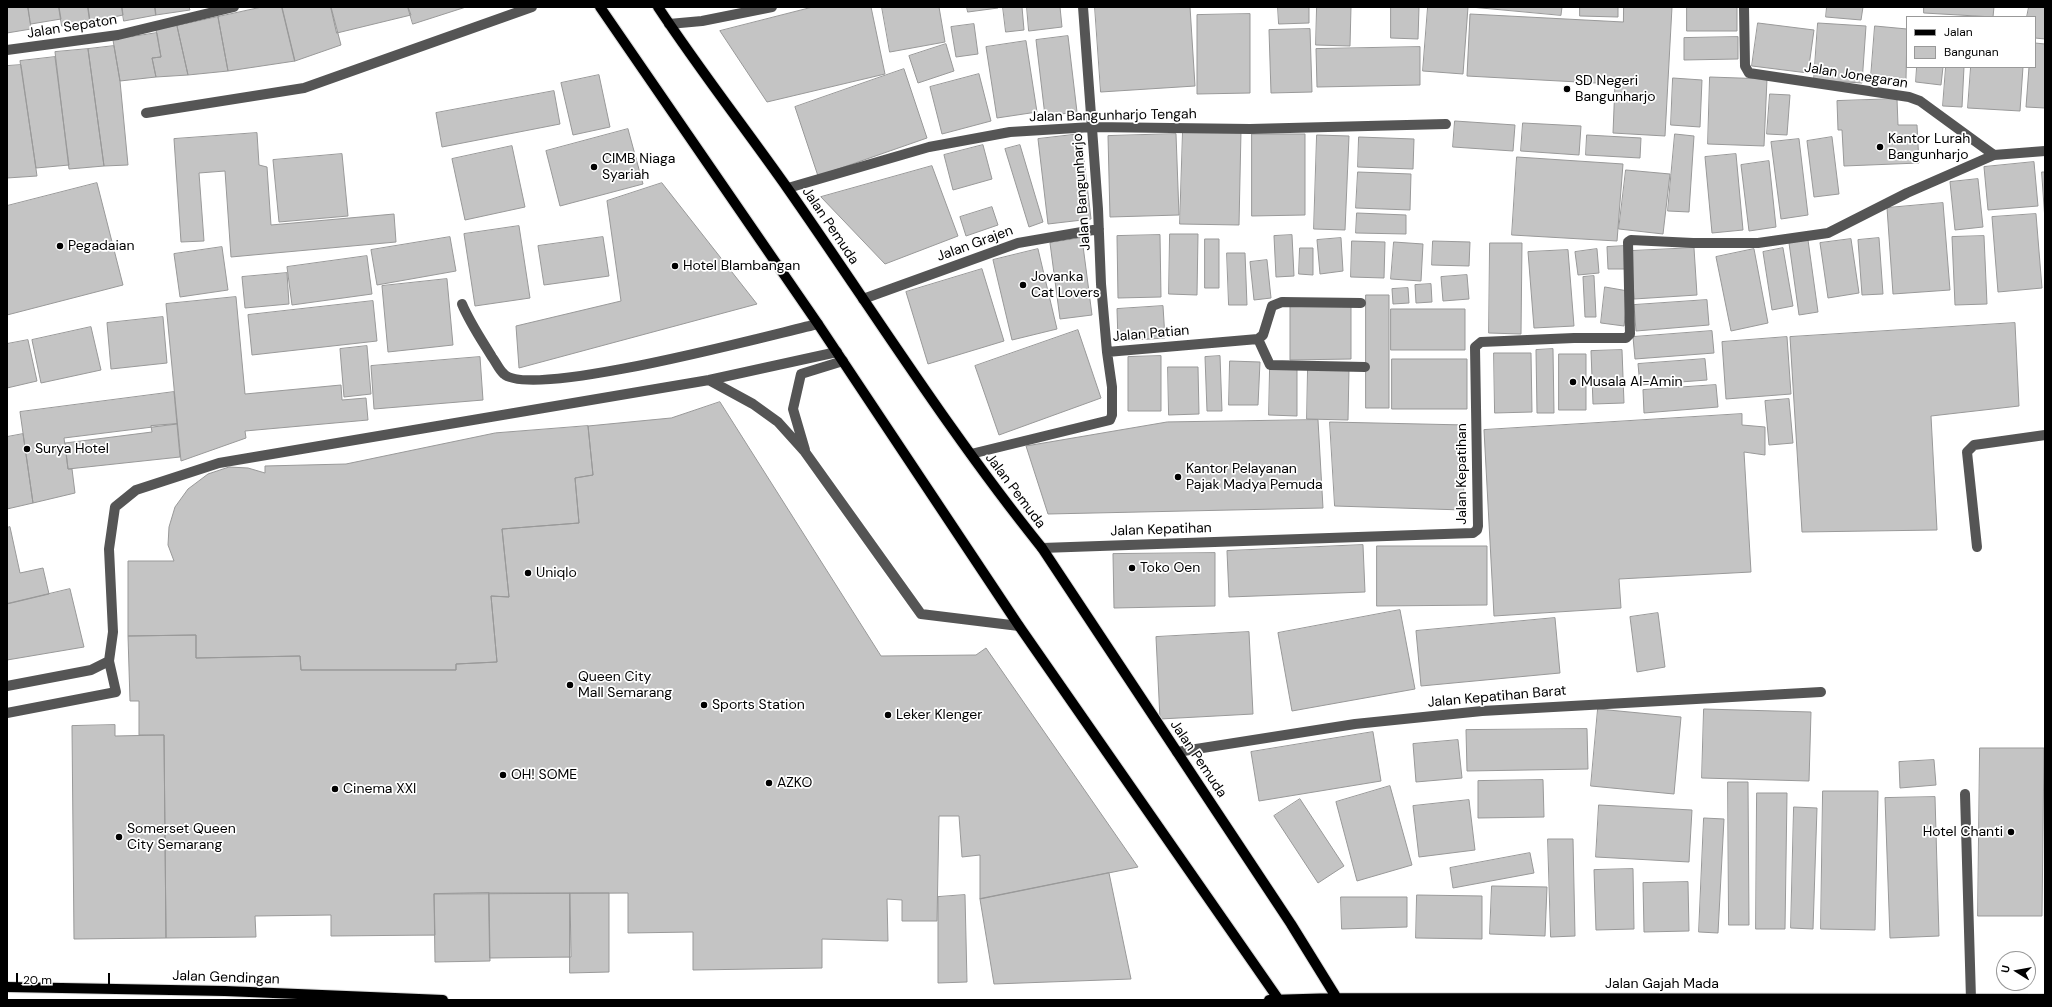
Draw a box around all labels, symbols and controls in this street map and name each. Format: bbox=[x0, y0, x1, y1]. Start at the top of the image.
street label: Jalan Sepaton bbox=[26, 12, 118, 42]
legend bbox=[1906, 16, 2036, 68]
text: Jalan bbox=[1944, 24, 1973, 40]
text: Bangunan bbox=[1944, 44, 1999, 60]
street label: Jalan Jonegaran bbox=[1803, 60, 1909, 92]
place label: SD Negeri Bangunharjo bbox=[1575, 73, 1656, 106]
marker: SD Negeri Bangunharjo bbox=[1562, 84, 1572, 94]
street label: Jalan Bangunharjo Tengah bbox=[1029, 106, 1197, 126]
place label: Kantor Lurah Bangunharjo bbox=[1888, 131, 1970, 164]
street label: Jalan Bangunharjo bbox=[1070, 133, 1094, 251]
marker: Kantor Lurah Bangunharjo bbox=[1875, 142, 1885, 152]
place label: CIMB Niaga Syariah bbox=[602, 151, 675, 184]
marker: CIMB Niaga Syariah bbox=[589, 162, 599, 172]
street label: Jalan Pemuda bbox=[798, 184, 862, 268]
street label: Jalan Grajen bbox=[935, 222, 1015, 266]
place label: Pegadaian bbox=[68, 238, 134, 254]
marker: Pegadaian bbox=[55, 241, 65, 251]
place label: Hotel Blambangan bbox=[683, 258, 800, 274]
marker: Hotel Blambangan bbox=[670, 261, 680, 271]
place label: Jovanka Cat Lovers bbox=[1031, 269, 1100, 302]
marker: Jovanka Cat Lovers bbox=[1018, 280, 1028, 290]
street label: Jalan Patian bbox=[1112, 322, 1190, 346]
place label: Musala Al-Amin bbox=[1581, 374, 1683, 390]
marker: Musala Al-Amin bbox=[1568, 377, 1578, 387]
street label: Jalan Kepatihan bbox=[1454, 423, 1470, 525]
place label: Surya Hotel bbox=[35, 441, 109, 457]
marker: Surya Hotel bbox=[22, 444, 32, 454]
street label: Jalan Pemuda bbox=[981, 450, 1049, 532]
place label: Kantor Pelayanan Pajak Madya Pemuda bbox=[1186, 461, 1323, 494]
marker: Kantor Pelayanan Pajak Madya Pemuda bbox=[1173, 472, 1183, 482]
street label: Jalan Kepatihan bbox=[1110, 520, 1212, 540]
place label: Toko Oen bbox=[1140, 560, 1200, 576]
marker: Toko Oen bbox=[1127, 563, 1137, 573]
place label: Uniqlo bbox=[536, 565, 577, 581]
marker: Uniqlo bbox=[523, 568, 533, 578]
place label: Queen City Mall Semarang bbox=[578, 669, 672, 702]
marker: Queen City Mall Semarang bbox=[565, 680, 575, 690]
street label: Jalan Kepatihan Barat bbox=[1427, 683, 1567, 711]
place label: Sports Station bbox=[712, 697, 805, 713]
marker: Sports Station bbox=[699, 700, 709, 710]
place label: Leker Klenger bbox=[896, 707, 982, 723]
marker: Leker Klenger bbox=[883, 710, 893, 720]
street label: Jalan Pemuda bbox=[1166, 717, 1230, 801]
place label: OH! SOME bbox=[511, 767, 577, 783]
marker: OH! SOME bbox=[498, 770, 508, 780]
place label: AZKO bbox=[777, 775, 812, 791]
marker: AZKO bbox=[764, 778, 774, 788]
place label: Cinema XXI bbox=[343, 781, 416, 797]
marker: Cinema XXI bbox=[330, 784, 340, 794]
place label: Somerset Queen City Semarang bbox=[127, 821, 236, 854]
place label: Hotel Chanti bbox=[1923, 824, 2003, 840]
marker: Hotel Chanti bbox=[2006, 827, 2016, 837]
marker: Somerset Queen City Semarang bbox=[114, 832, 124, 842]
north arrow bbox=[1996, 951, 2036, 991]
text: U bbox=[1998, 964, 2013, 974]
scale bar bbox=[18, 965, 112, 991]
street label: Jalan Gendingan bbox=[172, 968, 280, 988]
text: 20 m bbox=[23, 972, 52, 988]
street label: Jalan Gajah Mada bbox=[1605, 976, 1719, 992]

